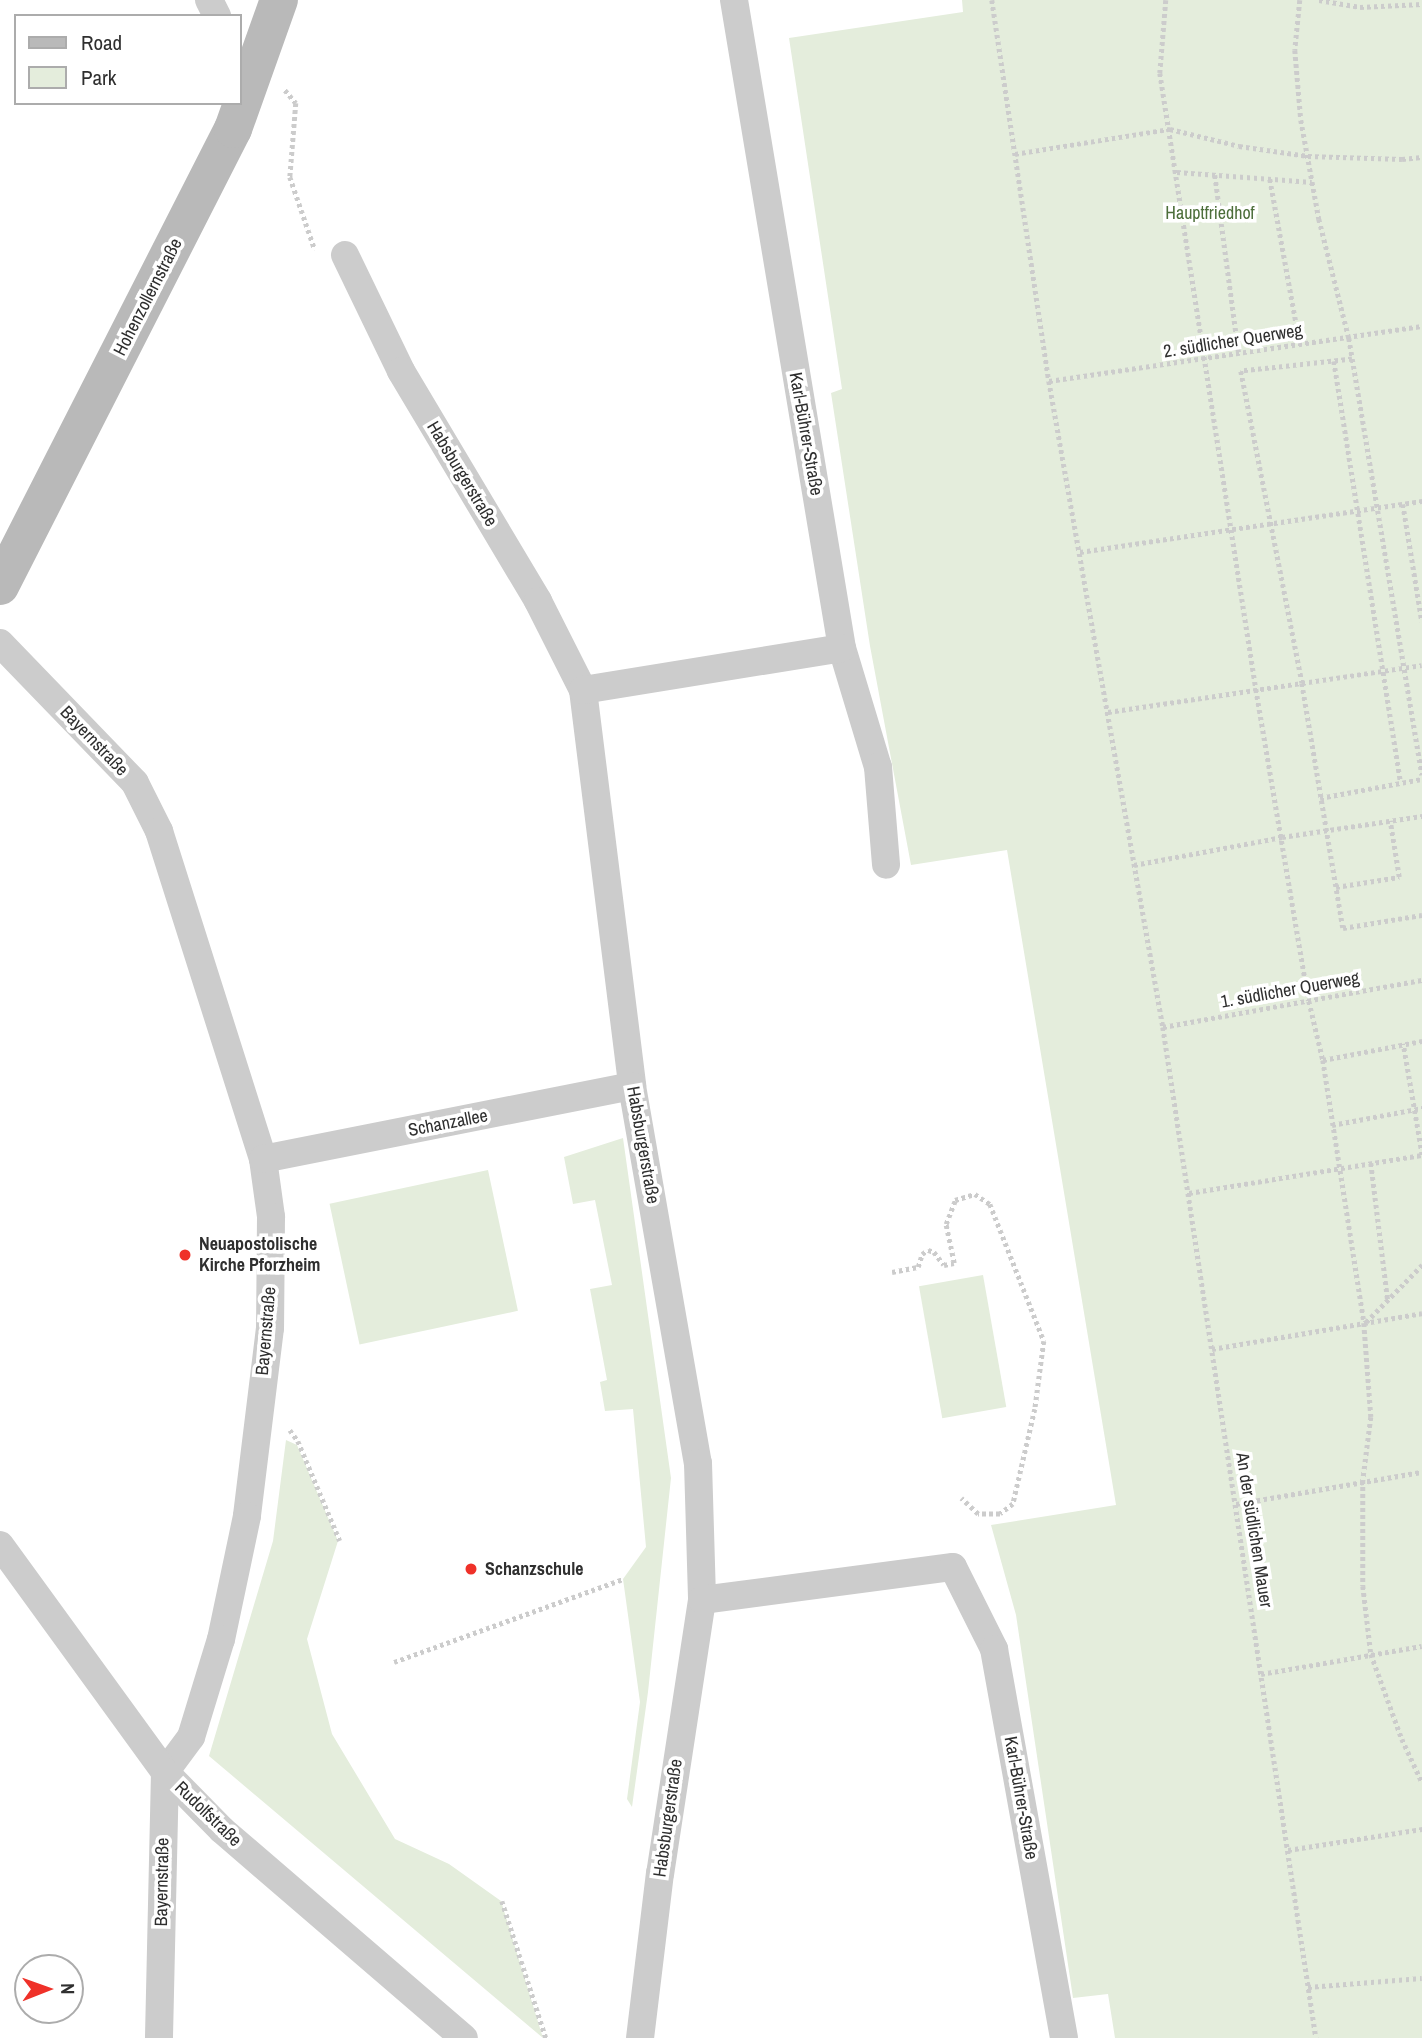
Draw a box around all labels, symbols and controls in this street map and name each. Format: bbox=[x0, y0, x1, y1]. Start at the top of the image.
legend bbox=[14, 14, 242, 105]
text: Road bbox=[81, 28, 122, 57]
text: Park bbox=[81, 63, 116, 92]
park label: Hauptfriedhof bbox=[1165, 202, 1255, 224]
street label: Hohenzollernstraße bbox=[109, 235, 187, 359]
street label: 2. südlicher Querweg bbox=[1162, 319, 1304, 363]
street label: Karl-Bührer-Straße bbox=[785, 371, 827, 497]
street label: Habsburgerstraße bbox=[422, 417, 502, 531]
street label: Bayernstraße bbox=[55, 702, 133, 780]
street label: 1. südlicher Querweg bbox=[1219, 967, 1361, 1013]
street label: Habsburgerstraße bbox=[622, 1085, 664, 1205]
street label: Schanzallee bbox=[406, 1105, 490, 1141]
place label: Neuapostolische Kirche Pforzheim bbox=[199, 1234, 320, 1276]
marker: Neuapostolische Kirche Pforzheim bbox=[177, 1247, 193, 1263]
street label: Bayernstraße bbox=[251, 1286, 281, 1376]
street label: An der südlichen Mauer bbox=[1231, 1451, 1277, 1609]
place label: Schanzschule bbox=[485, 1558, 583, 1580]
marker: Schanzschule bbox=[463, 1561, 479, 1577]
street label: Karl-Bührer-Straße bbox=[1000, 1735, 1042, 1861]
street label: Habsburgerstraße bbox=[649, 1758, 687, 1878]
street label: Rudolfstraße bbox=[170, 1777, 246, 1851]
street label: Bayernstraße bbox=[150, 1838, 174, 1926]
north arrow bbox=[14, 1954, 84, 2024]
text: N bbox=[55, 1983, 81, 1995]

